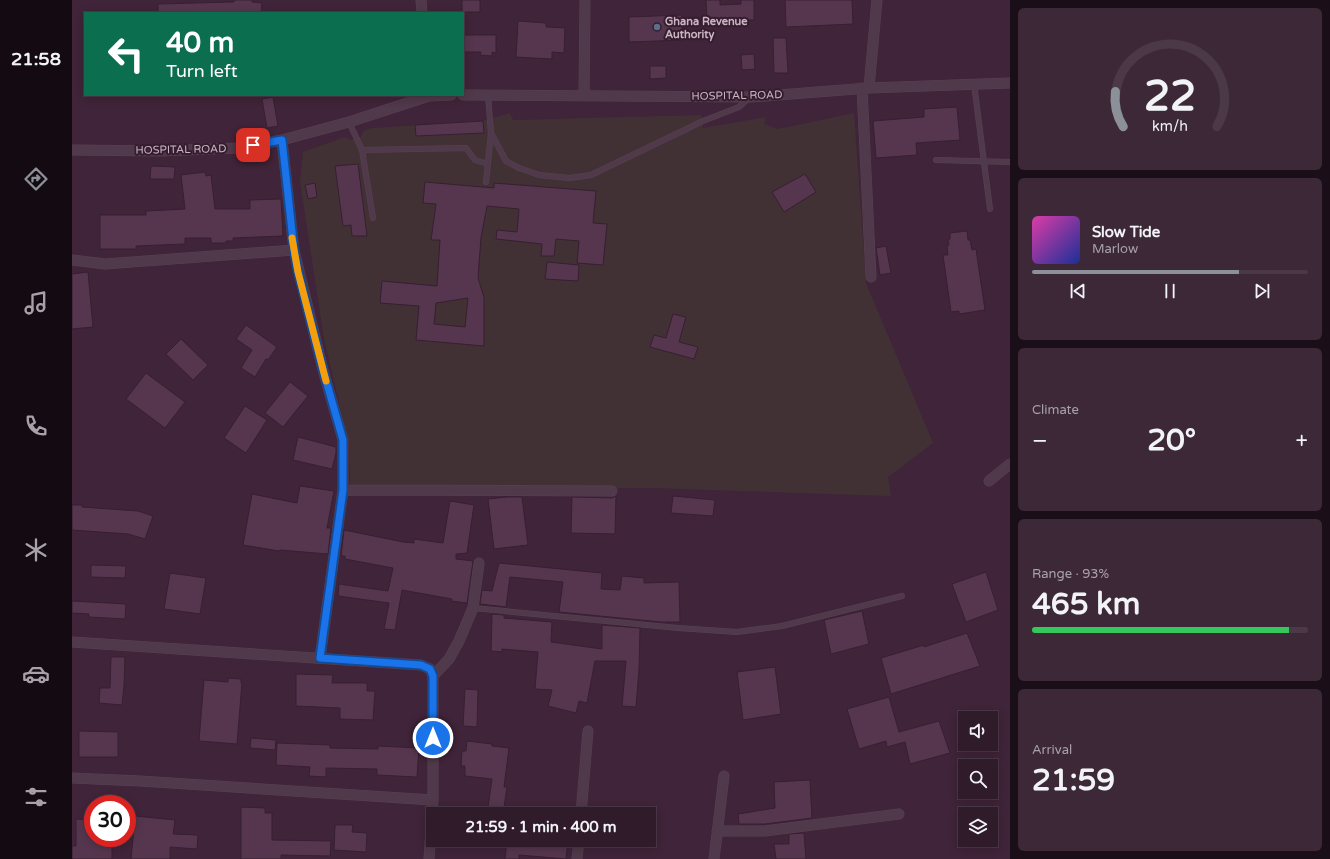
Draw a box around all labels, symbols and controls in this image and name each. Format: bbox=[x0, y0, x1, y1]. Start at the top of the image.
place label: Ghana Revenue Authority bbox=[665, 15, 748, 42]
marker: Ghana Revenue Authority bbox=[652, 22, 662, 32]
text: 40 m bbox=[166, 26, 234, 60]
icon: left bbox=[100, 28, 152, 80]
text: 21:58 bbox=[11, 48, 61, 70]
text: Turn left bbox=[166, 60, 238, 82]
text: 22 bbox=[1144, 72, 1196, 122]
street label: HOSPITAL ROAD bbox=[691, 88, 783, 103]
text: km/h bbox=[1152, 118, 1188, 135]
pin bbox=[236, 128, 270, 162]
icon: arrive bbox=[242, 134, 264, 156]
street label: HOSPITAL ROAD bbox=[135, 142, 227, 157]
icon: directions bbox=[22, 165, 50, 193]
text: Slow Tide bbox=[1092, 223, 1160, 241]
text: Marlow bbox=[1092, 241, 1138, 257]
icon: previous bbox=[1067, 280, 1089, 302]
icon: pause bbox=[1159, 280, 1181, 302]
icon: next bbox=[1251, 280, 1273, 302]
icon: music bbox=[22, 289, 50, 317]
text: Climate bbox=[1032, 402, 1079, 418]
icon: phone bbox=[22, 412, 50, 440]
text: 20° bbox=[1147, 422, 1196, 459]
text: − bbox=[1032, 428, 1048, 454]
text: + bbox=[1296, 428, 1308, 454]
icon: climate bbox=[22, 536, 50, 564]
text: Range · 93% bbox=[1032, 566, 1109, 582]
text: 465 km bbox=[1032, 586, 1140, 623]
icon: car bbox=[22, 660, 50, 688]
map controls bbox=[958, 711, 998, 847]
button: sound bbox=[958, 711, 998, 751]
position arrow bbox=[412, 717, 454, 759]
text: Arrival bbox=[1032, 742, 1072, 758]
button: search bbox=[958, 759, 998, 799]
text: 21:59 bbox=[1032, 762, 1115, 799]
icon: filters bbox=[22, 783, 50, 811]
speed limit sign: 30 bbox=[84, 795, 136, 847]
button: layers bbox=[958, 807, 998, 847]
text: 21:59 · 1 min · 400 m bbox=[466, 818, 616, 836]

